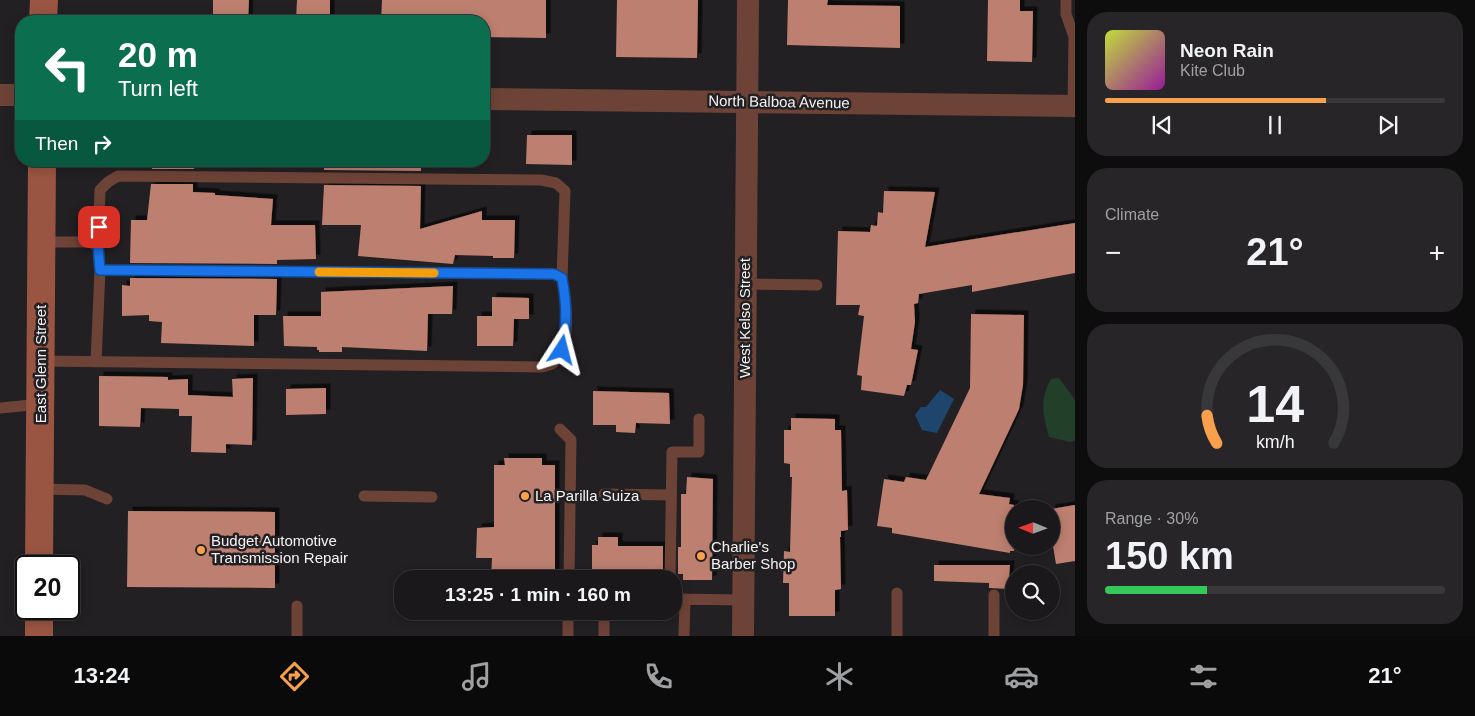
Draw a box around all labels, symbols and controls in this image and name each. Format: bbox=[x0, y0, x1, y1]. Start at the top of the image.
icon: left bbox=[35, 35, 100, 100]
text: 20 m bbox=[118, 35, 198, 74]
text: Neon Rain bbox=[1180, 40, 1274, 61]
text: Kite Club bbox=[1180, 62, 1245, 79]
text: Turn left bbox=[118, 76, 198, 101]
street label: North Balboa Avenue bbox=[708, 92, 850, 111]
icon: previous bbox=[1148, 111, 1176, 139]
icon: pause bbox=[1261, 111, 1289, 139]
icon: next bbox=[1374, 111, 1402, 139]
icon: right bbox=[88, 130, 116, 158]
text: Then bbox=[35, 133, 78, 154]
pin bbox=[78, 206, 120, 248]
text: Climate bbox=[1105, 206, 1159, 223]
icon: arrive bbox=[85, 213, 113, 241]
text: 21° bbox=[1246, 231, 1304, 273]
text: − bbox=[1105, 237, 1121, 268]
text: + bbox=[1429, 237, 1445, 268]
street label: West Kelso Street bbox=[736, 257, 753, 378]
street label: East Glenn Street bbox=[32, 304, 49, 423]
position arrow bbox=[535, 323, 587, 375]
text: 14 bbox=[1246, 375, 1304, 433]
text: km/h bbox=[1256, 432, 1294, 452]
place label: La Parilla Suiza bbox=[535, 487, 640, 504]
marker: La Parilla Suiza bbox=[519, 490, 531, 502]
north arrow bbox=[1005, 500, 1060, 555]
map controls bbox=[1005, 500, 1060, 620]
text: Range · 30% bbox=[1105, 510, 1198, 527]
place label: Budget Automotive Transmission Repair bbox=[211, 532, 348, 566]
text: 150 km bbox=[1105, 535, 1234, 577]
place label: Charlie's Barber Shop bbox=[711, 538, 795, 572]
marker: Budget Automotive Transmission Repair bbox=[195, 544, 207, 556]
marker: Charlie's Barber Shop bbox=[695, 550, 707, 562]
speed limit sign: 20 bbox=[15, 555, 80, 620]
button: search bbox=[1005, 565, 1060, 620]
text: 13:25 · 1 min · 160 m bbox=[445, 584, 631, 605]
icon: directions bbox=[277, 659, 312, 694]
icon: music bbox=[459, 659, 494, 694]
icon: phone bbox=[641, 659, 676, 694]
icon: climate bbox=[822, 659, 857, 694]
icon: car bbox=[1004, 659, 1039, 694]
icon: filters bbox=[1186, 659, 1221, 694]
text: 13:24 bbox=[73, 663, 130, 688]
text: 21° bbox=[1368, 663, 1401, 688]

